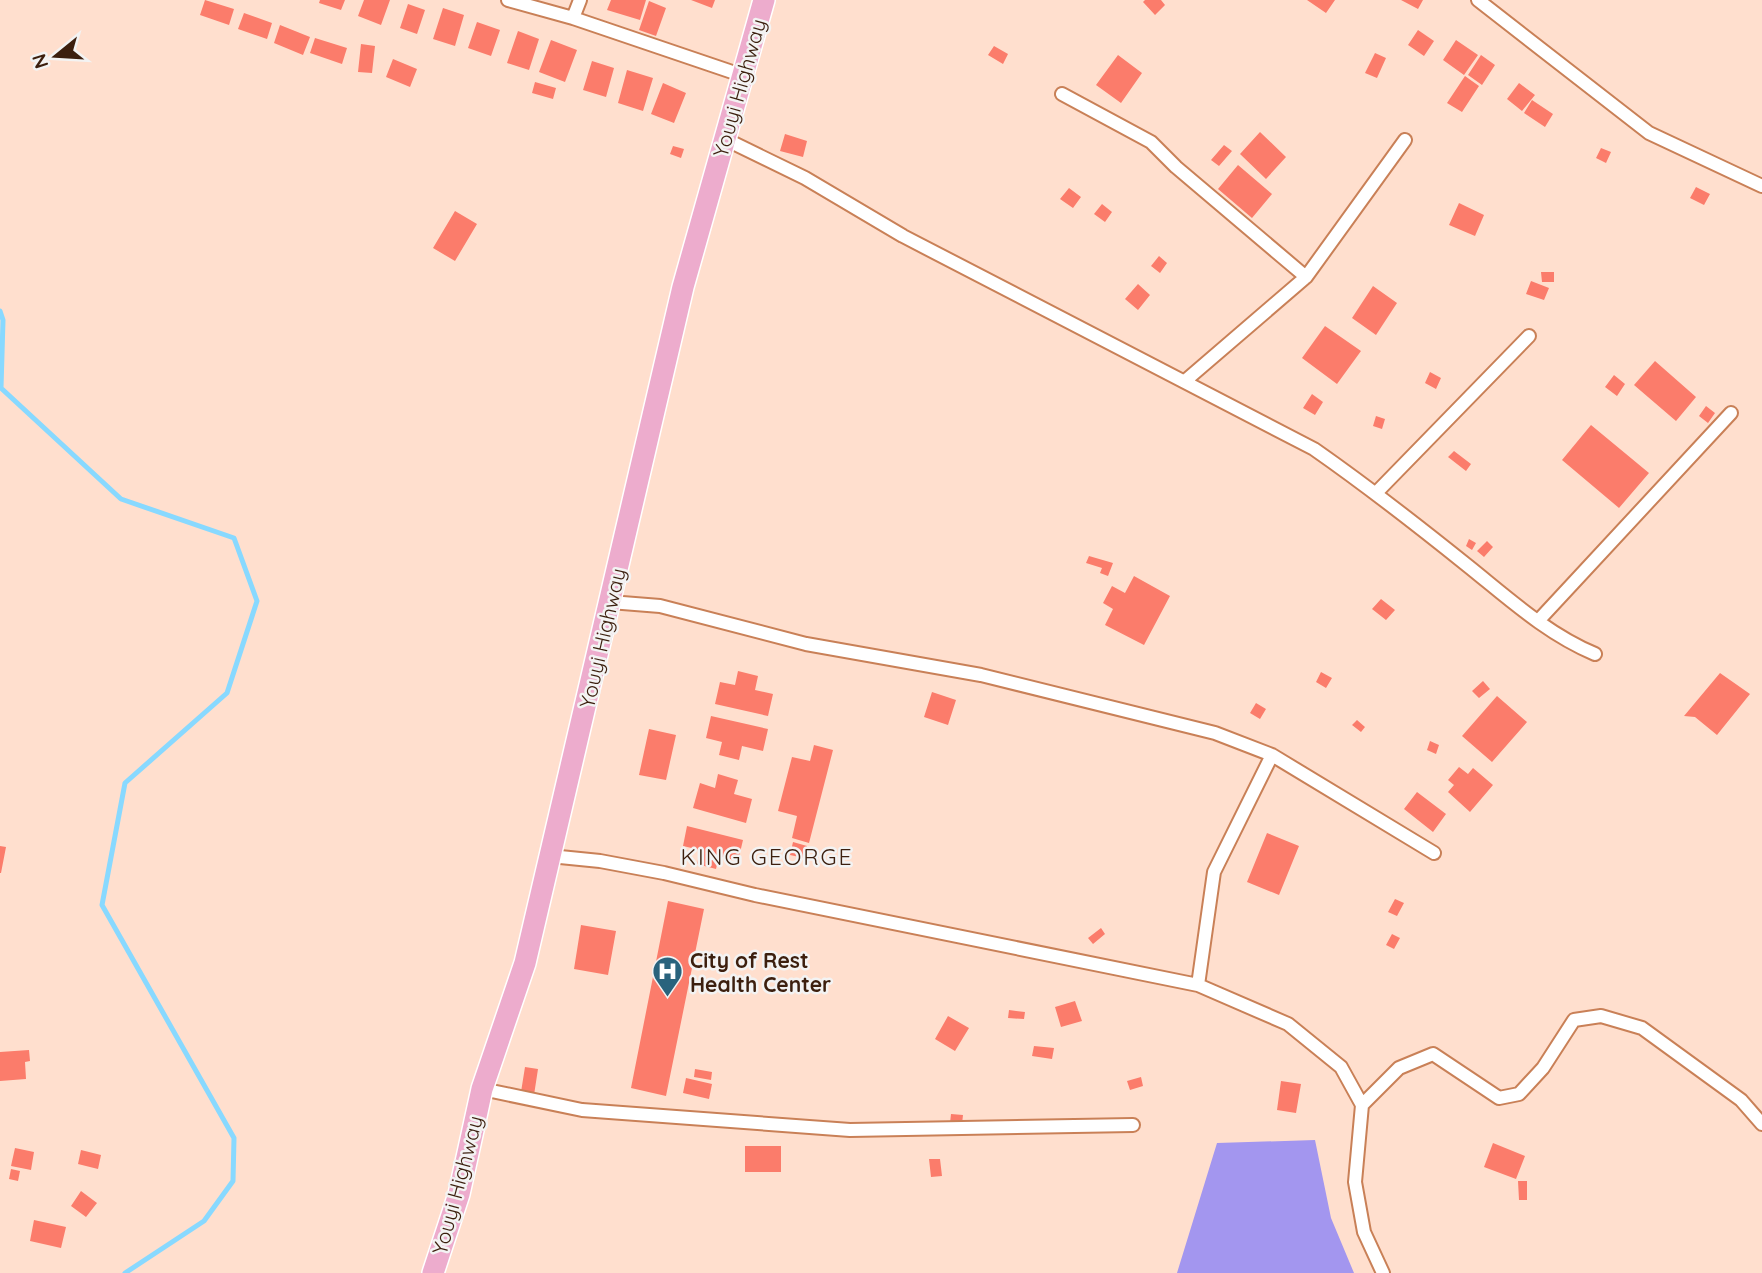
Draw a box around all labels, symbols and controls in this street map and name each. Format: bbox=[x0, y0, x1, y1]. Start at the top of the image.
street label: Youyi Highway bbox=[707, 16, 771, 160]
north arrow bbox=[21, 21, 91, 91]
text: N bbox=[26, 51, 53, 72]
street label: Youyi Highway bbox=[573, 565, 631, 711]
district label: KING GEORGE bbox=[680, 842, 854, 871]
place label: City of Rest Health Center bbox=[690, 947, 831, 997]
hospital icon: City of Rest Health Center bbox=[650, 955, 684, 999]
street label: Youyi Highway bbox=[426, 1113, 488, 1257]

